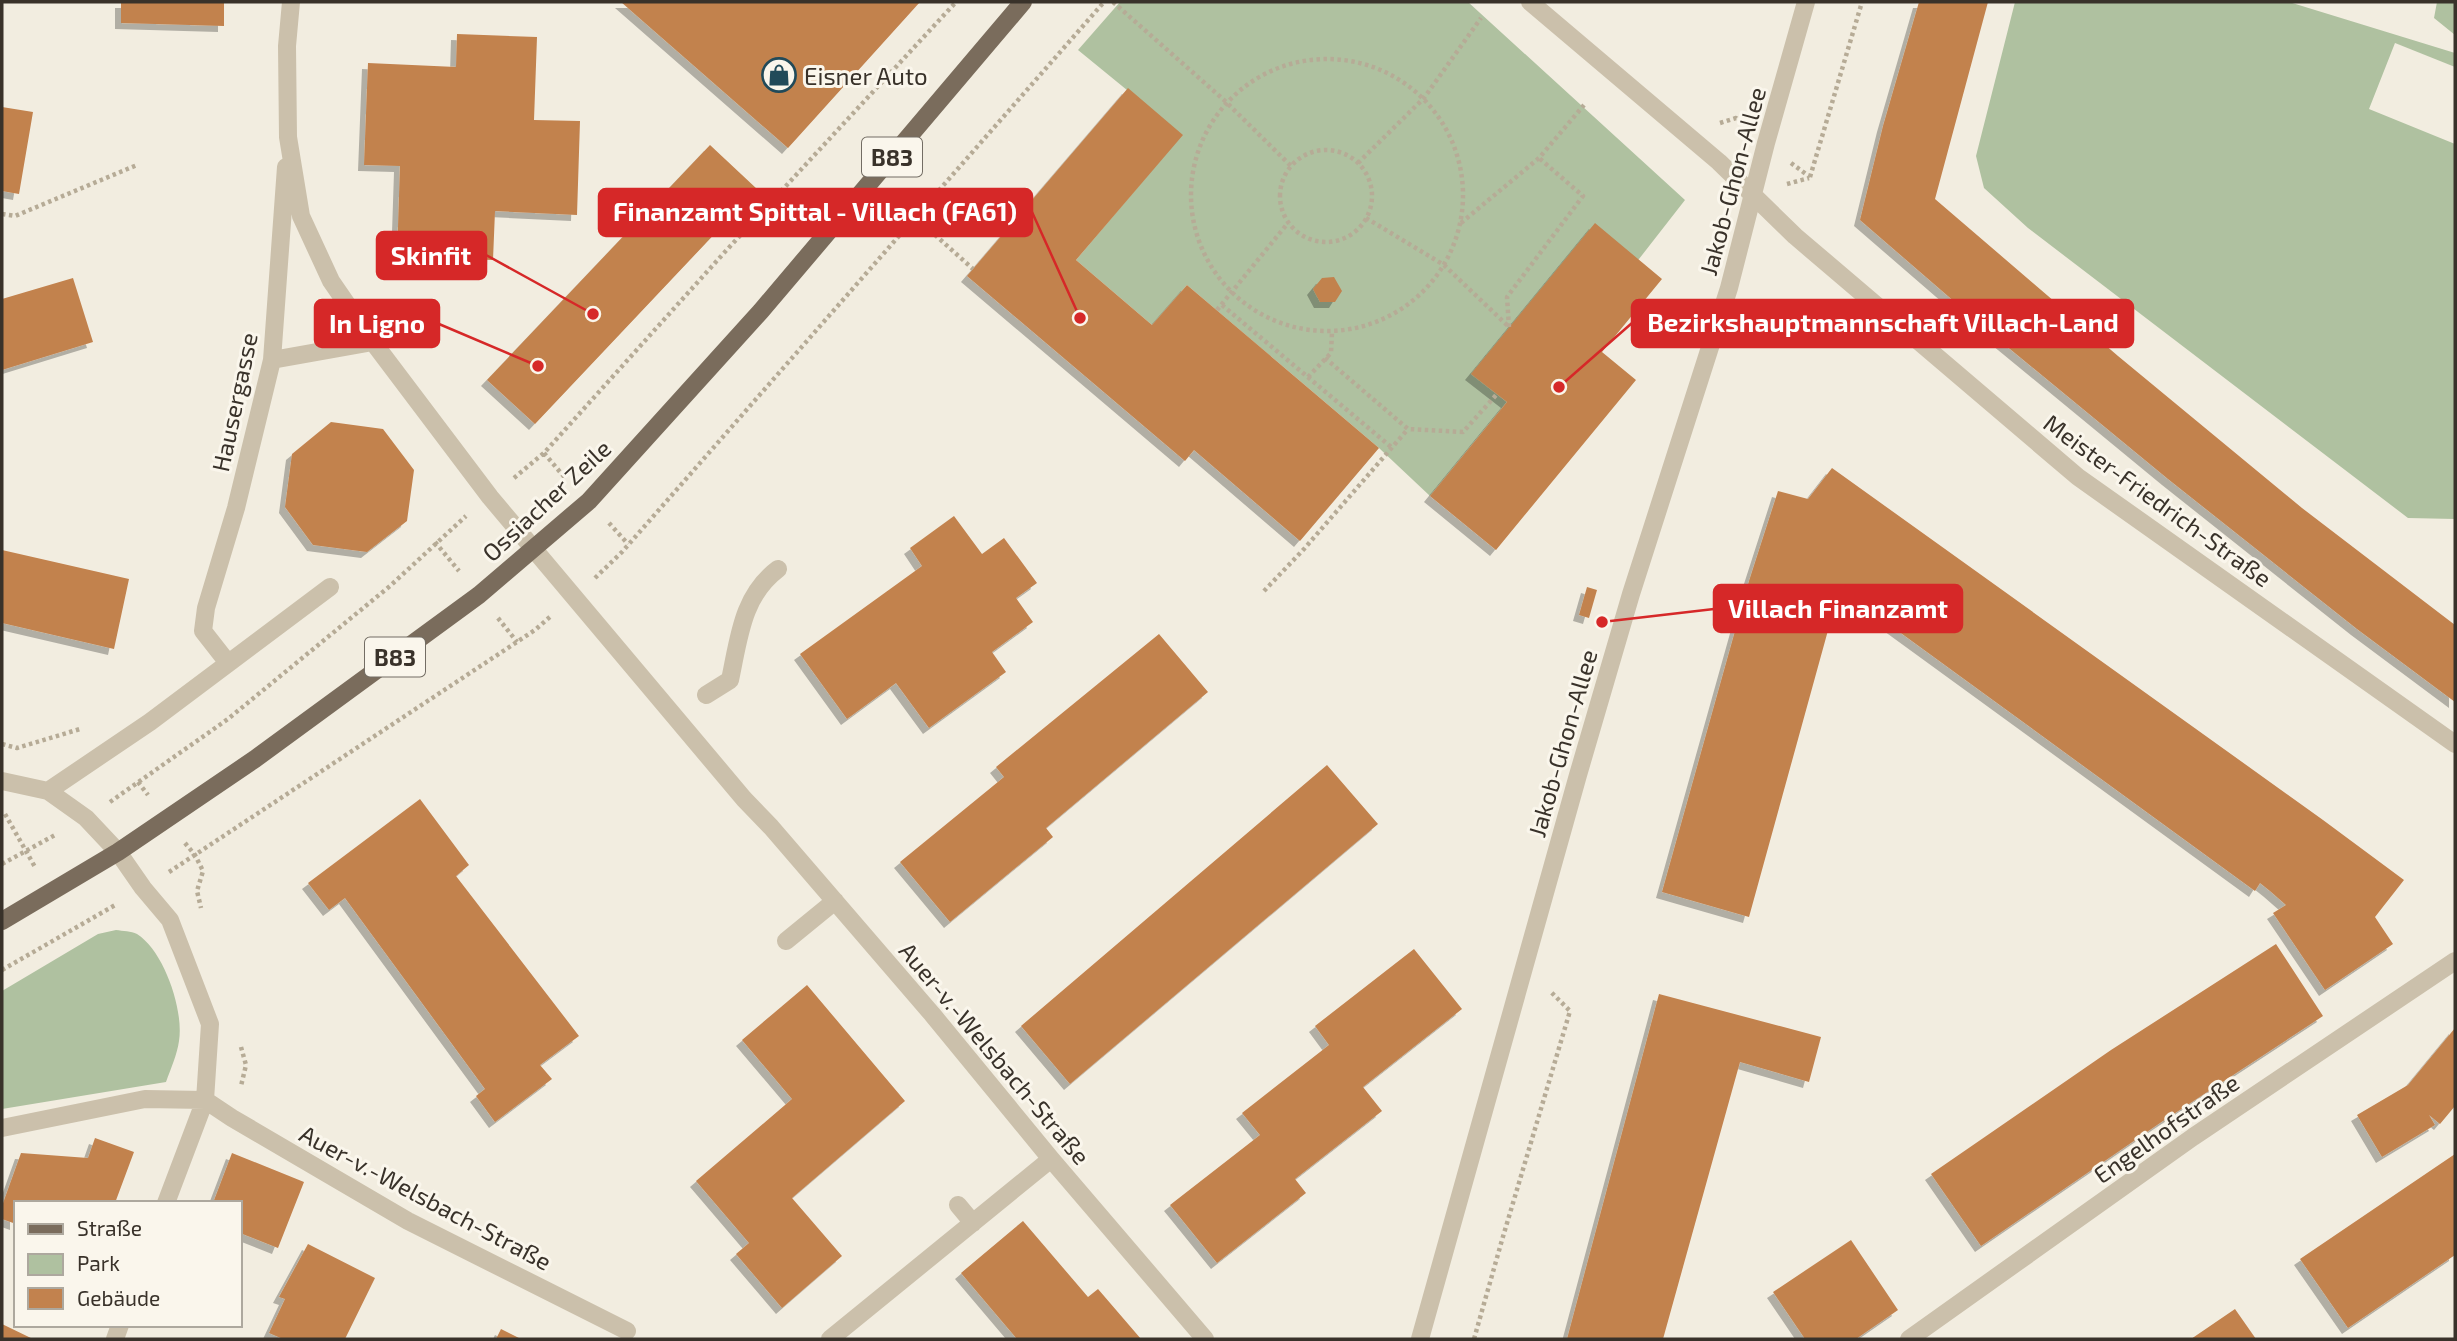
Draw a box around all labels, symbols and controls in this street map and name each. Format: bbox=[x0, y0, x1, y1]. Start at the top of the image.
shop icon: Eisner Auto bbox=[760, 56, 798, 94]
place label: Eisner Auto bbox=[804, 61, 928, 90]
street label: Jakob-Ghon-Allee bbox=[1693, 84, 1771, 278]
road number: B83 bbox=[862, 138, 922, 176]
callout: Finanzamt Spittal - Villach (FA61) bbox=[599, 189, 1032, 236]
text: Finanzamt Spittal - Villach (FA61) bbox=[613, 195, 1017, 226]
callout: Skinfit bbox=[377, 232, 486, 279]
text: Skinfit bbox=[391, 239, 472, 270]
callout: In Ligno bbox=[315, 300, 439, 347]
callout: Bezirkshauptmannschaft Villach-Land bbox=[1632, 300, 2133, 347]
text: Bezirkshauptmannschaft Villach-Land bbox=[1647, 306, 2119, 337]
text: In Ligno bbox=[329, 307, 425, 338]
street label: Hausergasse bbox=[205, 330, 263, 474]
street label: Meister-Friedrich-Straße bbox=[2039, 408, 2277, 592]
street label: Ossiacher Zeile bbox=[476, 433, 616, 567]
callout: Villach Finanzamt bbox=[1714, 585, 1962, 632]
text: Villach Finanzamt bbox=[1728, 592, 1948, 623]
road number: B83 bbox=[365, 638, 425, 677]
street label: Jakob-Ghon-Allee bbox=[1521, 646, 1603, 840]
street label: Auer-v.-Welsbach-Straße bbox=[894, 936, 1096, 1170]
street label: Engelhofstraße bbox=[2088, 1067, 2244, 1189]
street label: Auer-v.-Welsbach-Straße bbox=[295, 1118, 557, 1276]
legend bbox=[14, 1201, 242, 1327]
text: Straße bbox=[77, 1215, 142, 1240]
text: Park bbox=[77, 1250, 120, 1275]
text: Gebäude bbox=[77, 1285, 160, 1310]

